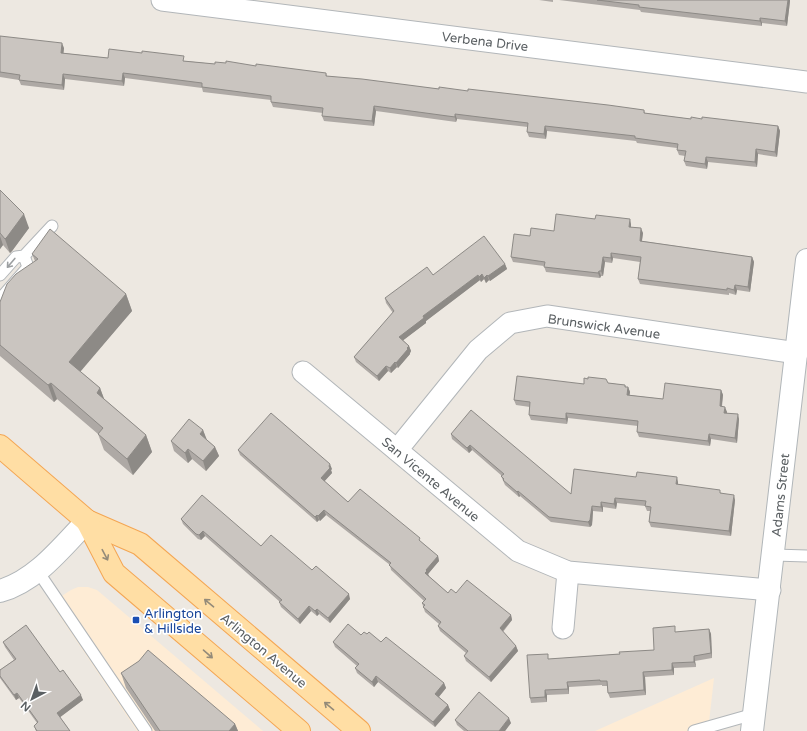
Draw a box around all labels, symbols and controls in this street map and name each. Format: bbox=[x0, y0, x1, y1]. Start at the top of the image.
street label: Verbena Drive bbox=[441, 29, 529, 55]
one-way arrow bbox=[6, 258, 15, 268]
street label: Brunswick Avenue bbox=[547, 311, 661, 343]
street label: San Vicente Avenue bbox=[378, 434, 483, 525]
street label: Adams Street bbox=[769, 453, 793, 538]
one-way arrow bbox=[102, 549, 109, 561]
one-way arrow bbox=[204, 599, 214, 608]
place label: Arlington & Hillside bbox=[144, 606, 202, 637]
street label: Arlington Avenue bbox=[217, 610, 310, 692]
marker: Arlington & Hillside bbox=[131, 615, 141, 625]
one-way arrow bbox=[203, 649, 213, 658]
north arrow bbox=[12, 679, 52, 719]
text: N bbox=[18, 698, 33, 714]
one-way arrow bbox=[324, 701, 335, 710]

